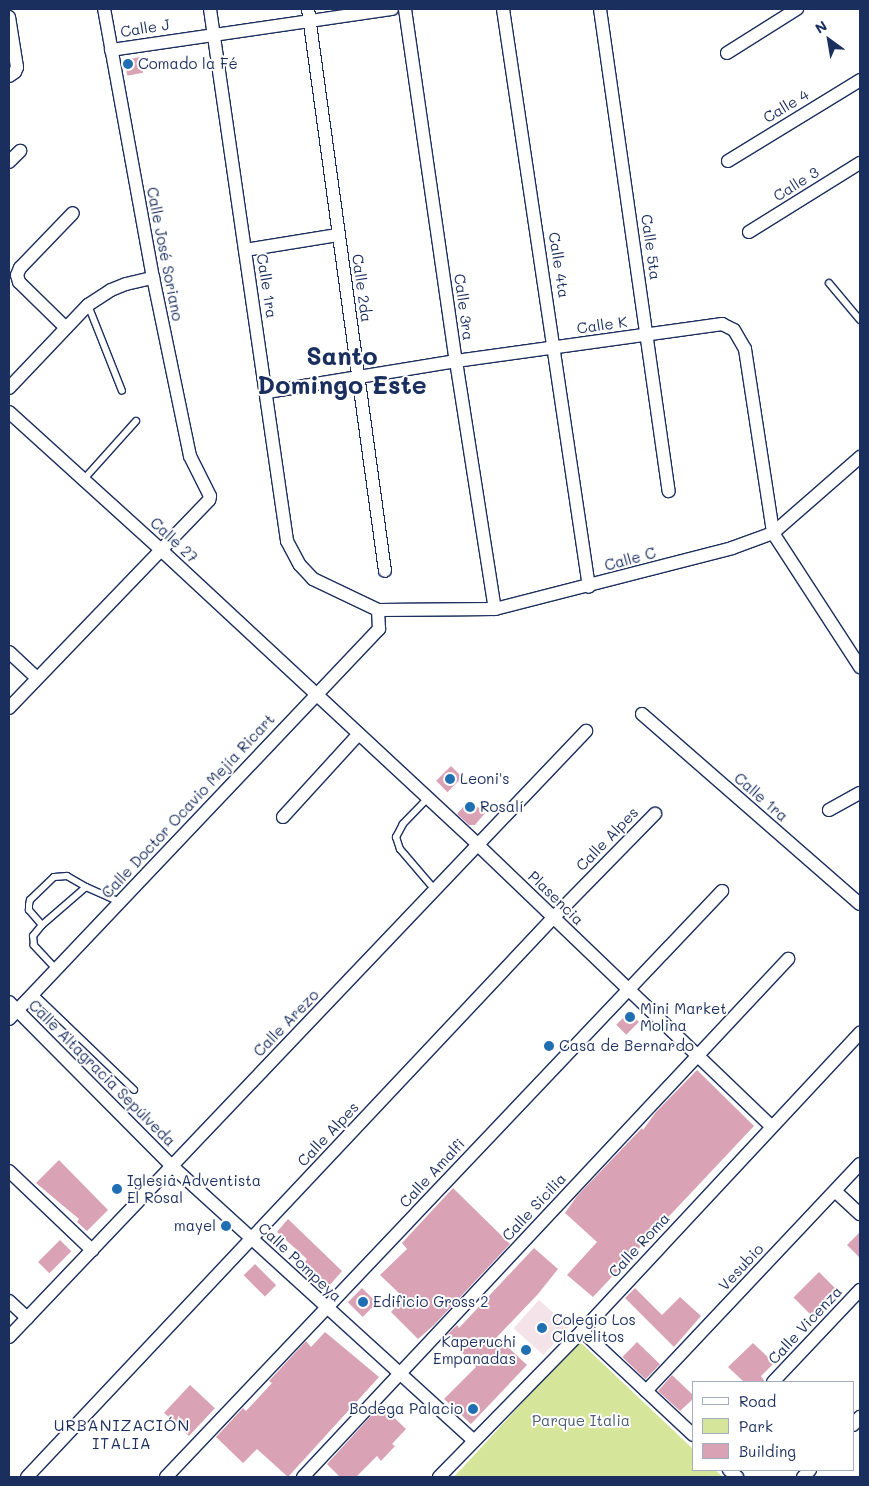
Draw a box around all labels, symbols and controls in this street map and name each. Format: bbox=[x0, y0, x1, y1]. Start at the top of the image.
street label: Calle J bbox=[119, 15, 171, 41]
north arrow bbox=[804, 15, 854, 65]
text: N bbox=[811, 16, 830, 38]
place label: Comado la Fé bbox=[138, 55, 238, 73]
marker: Comado la Fé bbox=[122, 58, 134, 70]
street label: Calle 4 bbox=[760, 85, 812, 127]
street label: Calle 3 bbox=[770, 163, 822, 205]
street label: Calle José Soriano bbox=[143, 185, 187, 323]
street label: Calle 5ta bbox=[637, 213, 665, 281]
street label: Calle 4ta bbox=[545, 231, 573, 299]
street label: Calle 1ra bbox=[253, 252, 281, 320]
street label: Calle 2da bbox=[348, 253, 376, 323]
street label: Calle 3ra bbox=[450, 272, 478, 342]
street label: Calle K bbox=[576, 313, 628, 337]
district label: Santo Domingo Este bbox=[257, 341, 427, 400]
street label: Calle 27 bbox=[147, 514, 201, 566]
street label: Calle C bbox=[602, 544, 658, 574]
street label: Calle Doctor Ocavio Mejía Ricart bbox=[98, 710, 278, 902]
street label: Calle 1ra bbox=[730, 769, 792, 825]
place label: Leoni's bbox=[460, 770, 510, 788]
marker: Leoni's bbox=[444, 773, 456, 785]
place label: Rosalí bbox=[480, 798, 524, 816]
marker: Rosalí bbox=[464, 801, 476, 813]
street label: Calle Alpes bbox=[572, 803, 642, 875]
street label: Plasencia bbox=[525, 867, 587, 929]
street label: Calle Arezo bbox=[250, 986, 322, 1060]
street label: Calle Altagracia Sepúlveda bbox=[25, 996, 179, 1150]
place label: Mini Market Molina bbox=[640, 999, 727, 1034]
marker: Mini Market Molina bbox=[624, 1011, 636, 1023]
place label: Casa de Bernardo bbox=[559, 1037, 694, 1055]
marker: Casa de Bernardo bbox=[543, 1040, 555, 1052]
street label: Calle Alpes bbox=[294, 1098, 362, 1170]
street label: Calle Amalfi bbox=[396, 1135, 468, 1211]
street label: Calle Sicilia bbox=[498, 1169, 570, 1245]
place label: Iglesia Adventista El Rosal bbox=[127, 1171, 261, 1206]
marker: Iglesia Adventista El Rosal bbox=[111, 1183, 123, 1195]
street label: Calle Roma bbox=[605, 1209, 673, 1281]
place label: mayel bbox=[174, 1217, 216, 1235]
street label: Calle Pompeya bbox=[255, 1219, 345, 1305]
marker: mayel bbox=[220, 1220, 232, 1232]
street label: Vesubio bbox=[715, 1240, 767, 1294]
street label: Calle Vicenza bbox=[764, 1282, 846, 1368]
place label: Edificio Gross 2 bbox=[373, 1293, 488, 1311]
marker: Edificio Gross 2 bbox=[357, 1296, 369, 1308]
place label: Colegio Los Clavelitos bbox=[552, 1310, 636, 1345]
marker: Colegio Los Clavelitos bbox=[536, 1322, 548, 1334]
place label: Kaperuchi Empanadas bbox=[433, 1332, 516, 1367]
marker: Kaperuchi Empanadas bbox=[520, 1344, 532, 1356]
legend bbox=[692, 1381, 854, 1471]
text: Road bbox=[739, 1391, 776, 1411]
place label: Bodega Palacio bbox=[349, 1400, 463, 1418]
marker: Bodega Palacio bbox=[467, 1403, 479, 1415]
park label: Parque Italia bbox=[532, 1412, 630, 1430]
district label: URBANIZACIÓN ITALIA bbox=[52, 1415, 192, 1453]
text: Park bbox=[739, 1416, 773, 1436]
text: Building bbox=[739, 1441, 796, 1461]

